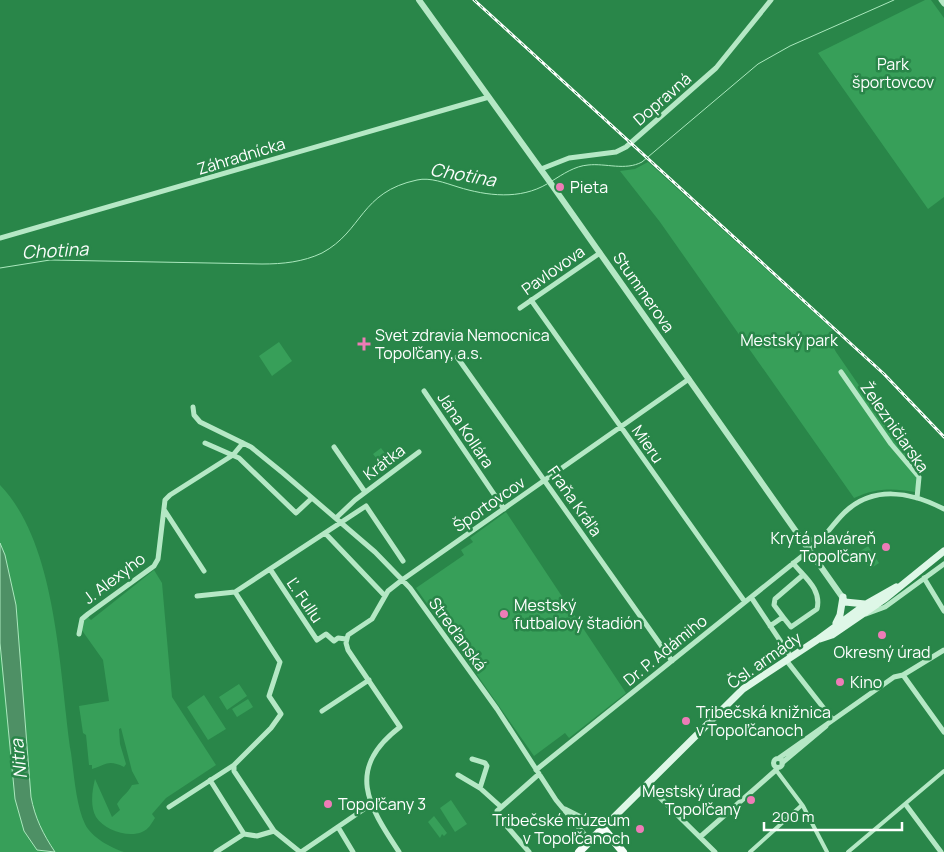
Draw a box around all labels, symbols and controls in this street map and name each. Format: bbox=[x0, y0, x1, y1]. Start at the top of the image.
park label: Park športovcov bbox=[852, 53, 934, 93]
street label: Dopravná bbox=[628, 68, 696, 130]
street label: Záhradnícka bbox=[194, 132, 288, 180]
water label: Chotina bbox=[428, 156, 499, 192]
place label: Pieta bbox=[570, 176, 608, 198]
marker: Pieta bbox=[554, 181, 566, 193]
water label: Chotina bbox=[21, 236, 90, 264]
street label: Pavlovova bbox=[517, 240, 589, 300]
street label: Stummerova bbox=[608, 247, 680, 337]
place label: Svet zdravia Nemocnica Topoľčany, a.s. bbox=[375, 324, 550, 364]
park label: Mestský park bbox=[740, 329, 839, 351]
marker: Svet zdravia Nemocnica Topoľčany, a.s. bbox=[357, 337, 371, 351]
street label: Železničiarska bbox=[856, 377, 934, 477]
street label: Jána Kollára bbox=[433, 388, 499, 472]
street label: Mieru bbox=[627, 421, 669, 467]
street label: Krátka bbox=[359, 439, 409, 485]
street label: Fraňa Kráľa bbox=[543, 461, 607, 541]
street label: Športovcov bbox=[448, 471, 530, 537]
place label: Krytá plaváreň Topoľčany bbox=[770, 527, 877, 567]
marker: Krytá plaváreň Topoľčany bbox=[880, 541, 892, 553]
street label: J. Alexyho bbox=[78, 547, 150, 609]
street label: Ľ. Fullu bbox=[282, 573, 328, 627]
street label: Streďanská bbox=[424, 593, 492, 675]
place label: Mestský futbalový štadión bbox=[514, 594, 642, 634]
marker: Mestský futbalový štadión bbox=[498, 608, 510, 620]
street label: Dr. P. Adámiho bbox=[619, 609, 711, 691]
street label: Čsl. armády bbox=[723, 626, 806, 694]
marker: Okresný úrad bbox=[876, 629, 888, 641]
place label: Okresný úrad bbox=[833, 641, 931, 663]
place label: Kino bbox=[850, 671, 882, 693]
marker: Kino bbox=[834, 676, 846, 688]
place label: Tribečská knižnica v Topoľčanoch bbox=[696, 701, 831, 741]
marker: Tribečská knižnica v Topoľčanoch bbox=[680, 715, 692, 727]
water label: Nitra bbox=[4, 737, 32, 780]
place label: Mestský úrad Topoľčany bbox=[642, 780, 742, 820]
place label: Topoľčany 3 bbox=[338, 793, 426, 815]
marker: Mestský úrad Topoľčany bbox=[745, 794, 757, 806]
marker: Topoľčany 3 bbox=[322, 798, 334, 810]
scale bar bbox=[764, 800, 902, 832]
text: 200 m bbox=[772, 806, 815, 827]
place label: Tribečské múzeum v Topoľčanoch bbox=[492, 809, 630, 849]
marker: Tribečské múzeum v Topoľčanoch bbox=[634, 823, 646, 835]

